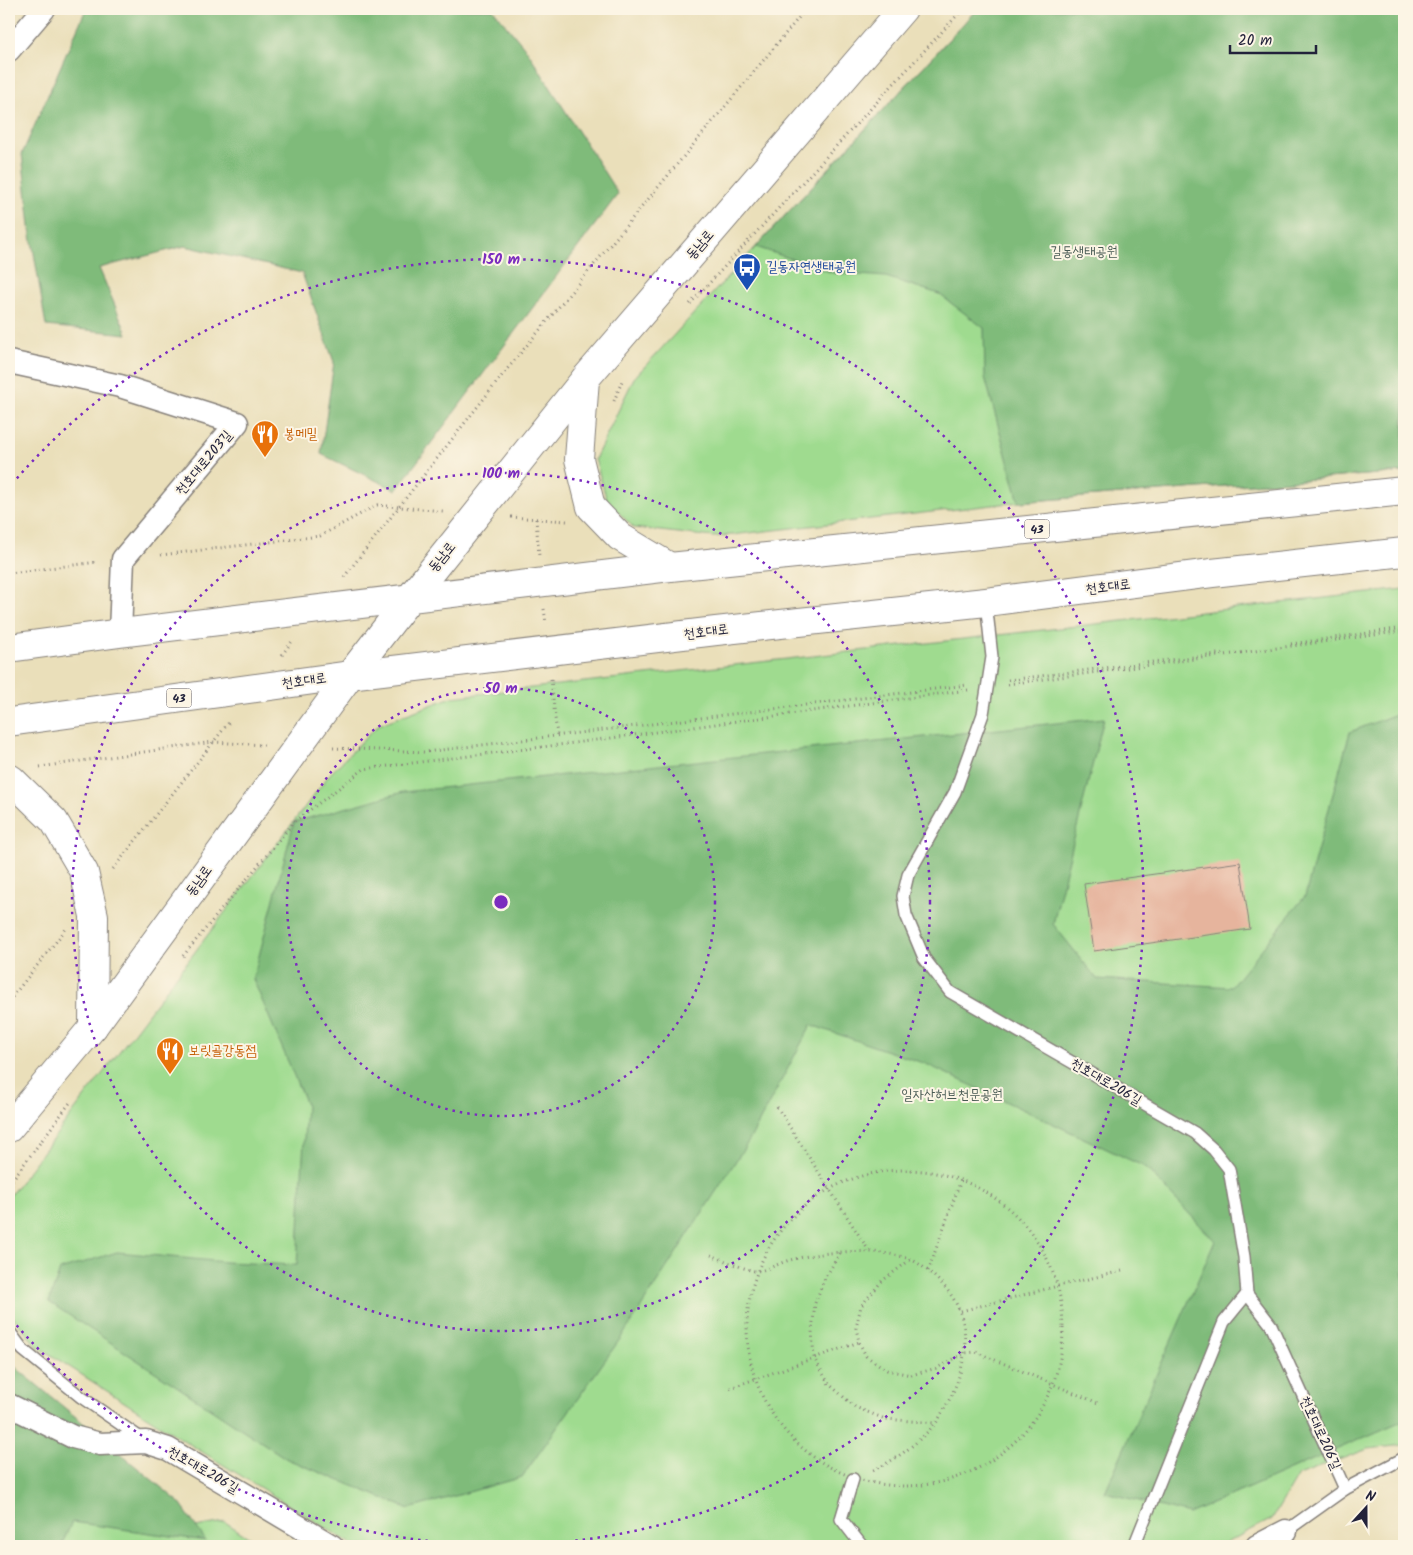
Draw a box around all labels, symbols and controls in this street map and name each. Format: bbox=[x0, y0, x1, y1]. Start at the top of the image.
scale bar bbox=[1230, 22, 1317, 54]
text: 20 m bbox=[1238, 29, 1272, 53]
street label: 동남로 bbox=[681, 225, 719, 265]
park label: 길동생태공원 bbox=[1050, 241, 1118, 263]
text: 150 m bbox=[482, 248, 520, 272]
bus stop icon: 길동자연생태공원 bbox=[732, 252, 762, 291]
place label: 길동자연생태공원 bbox=[766, 256, 856, 278]
restaurant icon: 봉메밀 bbox=[250, 419, 280, 458]
place label: 봉메밀 bbox=[284, 423, 318, 445]
street label: 천호대로203길 bbox=[170, 425, 238, 501]
text: 100 m bbox=[482, 462, 520, 486]
road number: 43 bbox=[1024, 520, 1050, 538]
street label: 동남로 bbox=[423, 537, 461, 577]
street label: 천호대로 bbox=[1084, 573, 1132, 601]
street label: 천호대로 bbox=[682, 618, 730, 646]
street label: 천호대로 bbox=[280, 667, 328, 695]
text: 50 m bbox=[483, 677, 518, 701]
road number: 43 bbox=[166, 688, 192, 708]
street label: 동남로 bbox=[180, 861, 218, 901]
centre of rings bbox=[492, 893, 510, 911]
restaurant icon: 보릿골강동점 bbox=[155, 1036, 185, 1075]
place label: 보릿골강동점 bbox=[189, 1040, 257, 1062]
street label: 천호대로206길 bbox=[1066, 1053, 1146, 1112]
park label: 일자산허브천문공원 bbox=[901, 1084, 1003, 1106]
street label: 천호대로206길 bbox=[1293, 1392, 1347, 1474]
street label: 천호대로206길 bbox=[163, 1441, 243, 1500]
north arrow bbox=[1340, 1482, 1390, 1532]
text: N bbox=[1362, 1485, 1379, 1509]

